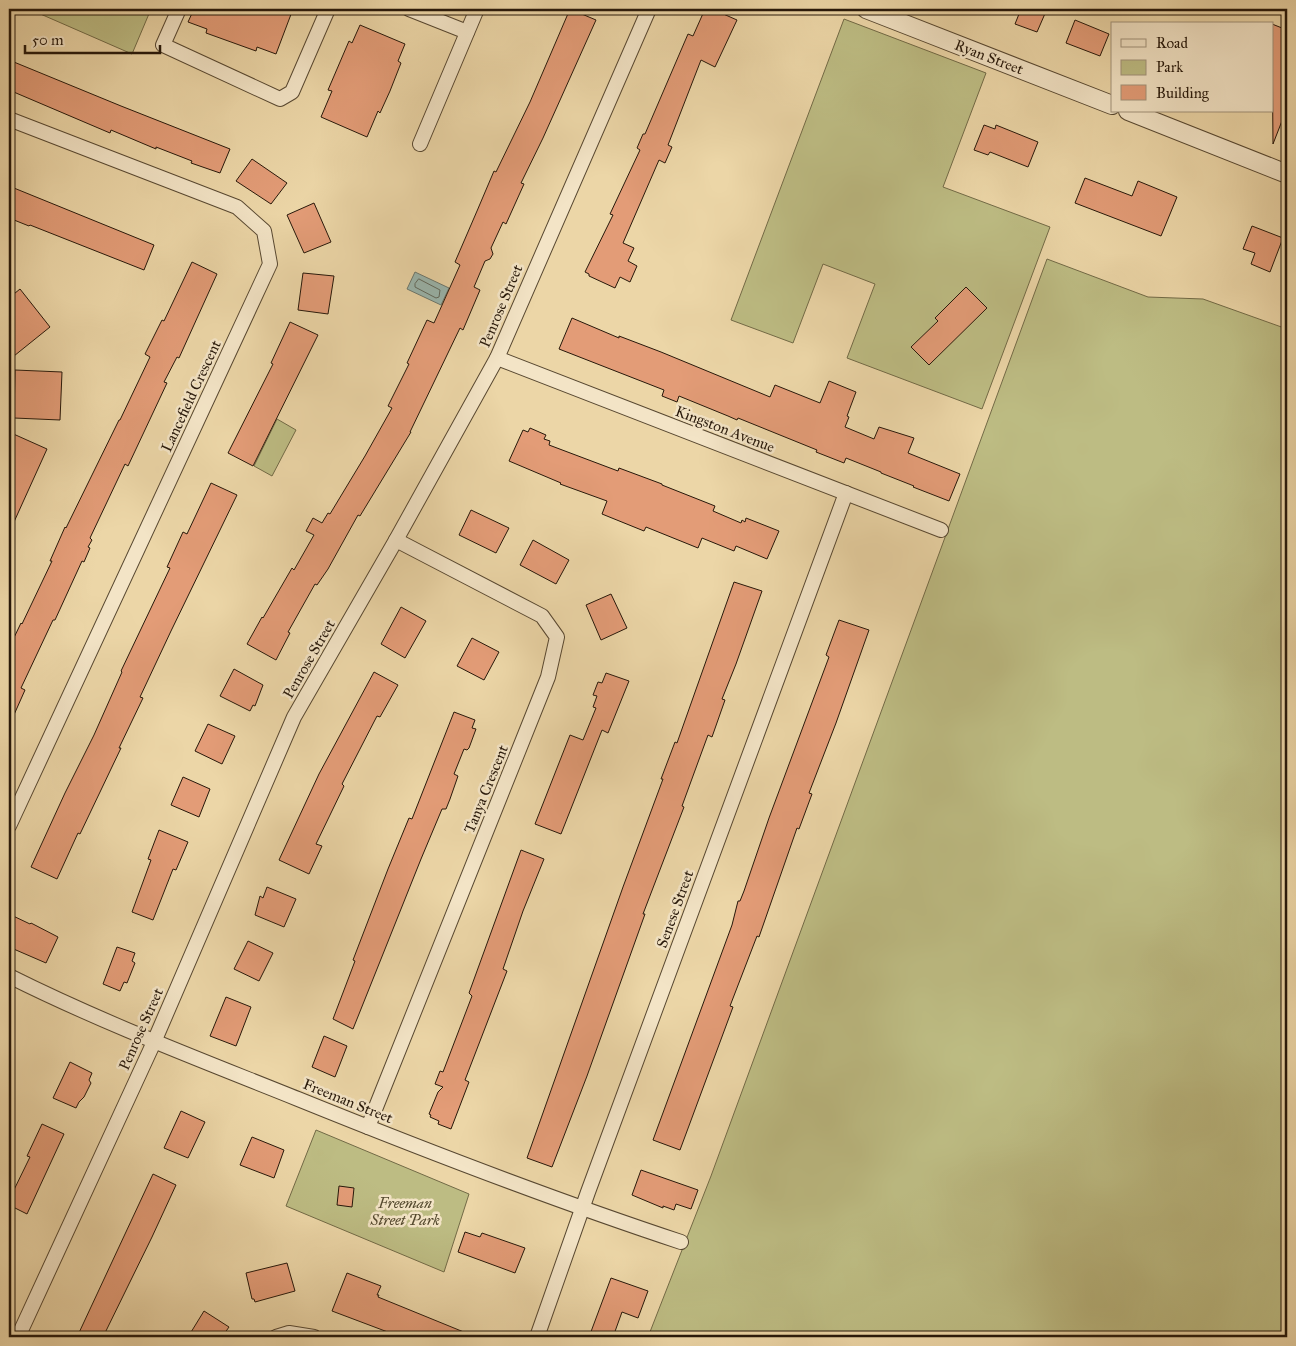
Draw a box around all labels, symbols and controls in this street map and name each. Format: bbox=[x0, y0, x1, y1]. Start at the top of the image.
scale bar bbox=[25, 22, 160, 54]
legend bbox=[1111, 22, 1274, 112]
text: 50 m bbox=[32, 31, 64, 49]
text: Road bbox=[1156, 34, 1188, 52]
street label: Ryan Street bbox=[952, 36, 1027, 79]
text: Park bbox=[1156, 58, 1183, 76]
text: Building bbox=[1156, 84, 1210, 102]
street label: Penrose Street bbox=[476, 261, 527, 350]
street label: Lancefield Crescent bbox=[157, 337, 225, 455]
street label: Kingston Avenue bbox=[673, 402, 777, 456]
street label: Penrose Street bbox=[279, 616, 339, 702]
street label: Tanya Crescent bbox=[460, 742, 512, 836]
street label: Senese Street bbox=[653, 867, 698, 950]
street label: Penrose Street bbox=[115, 985, 167, 1073]
street label: Freeman Street bbox=[301, 1075, 396, 1127]
park label: Freeman Street Park bbox=[369, 1194, 440, 1229]

